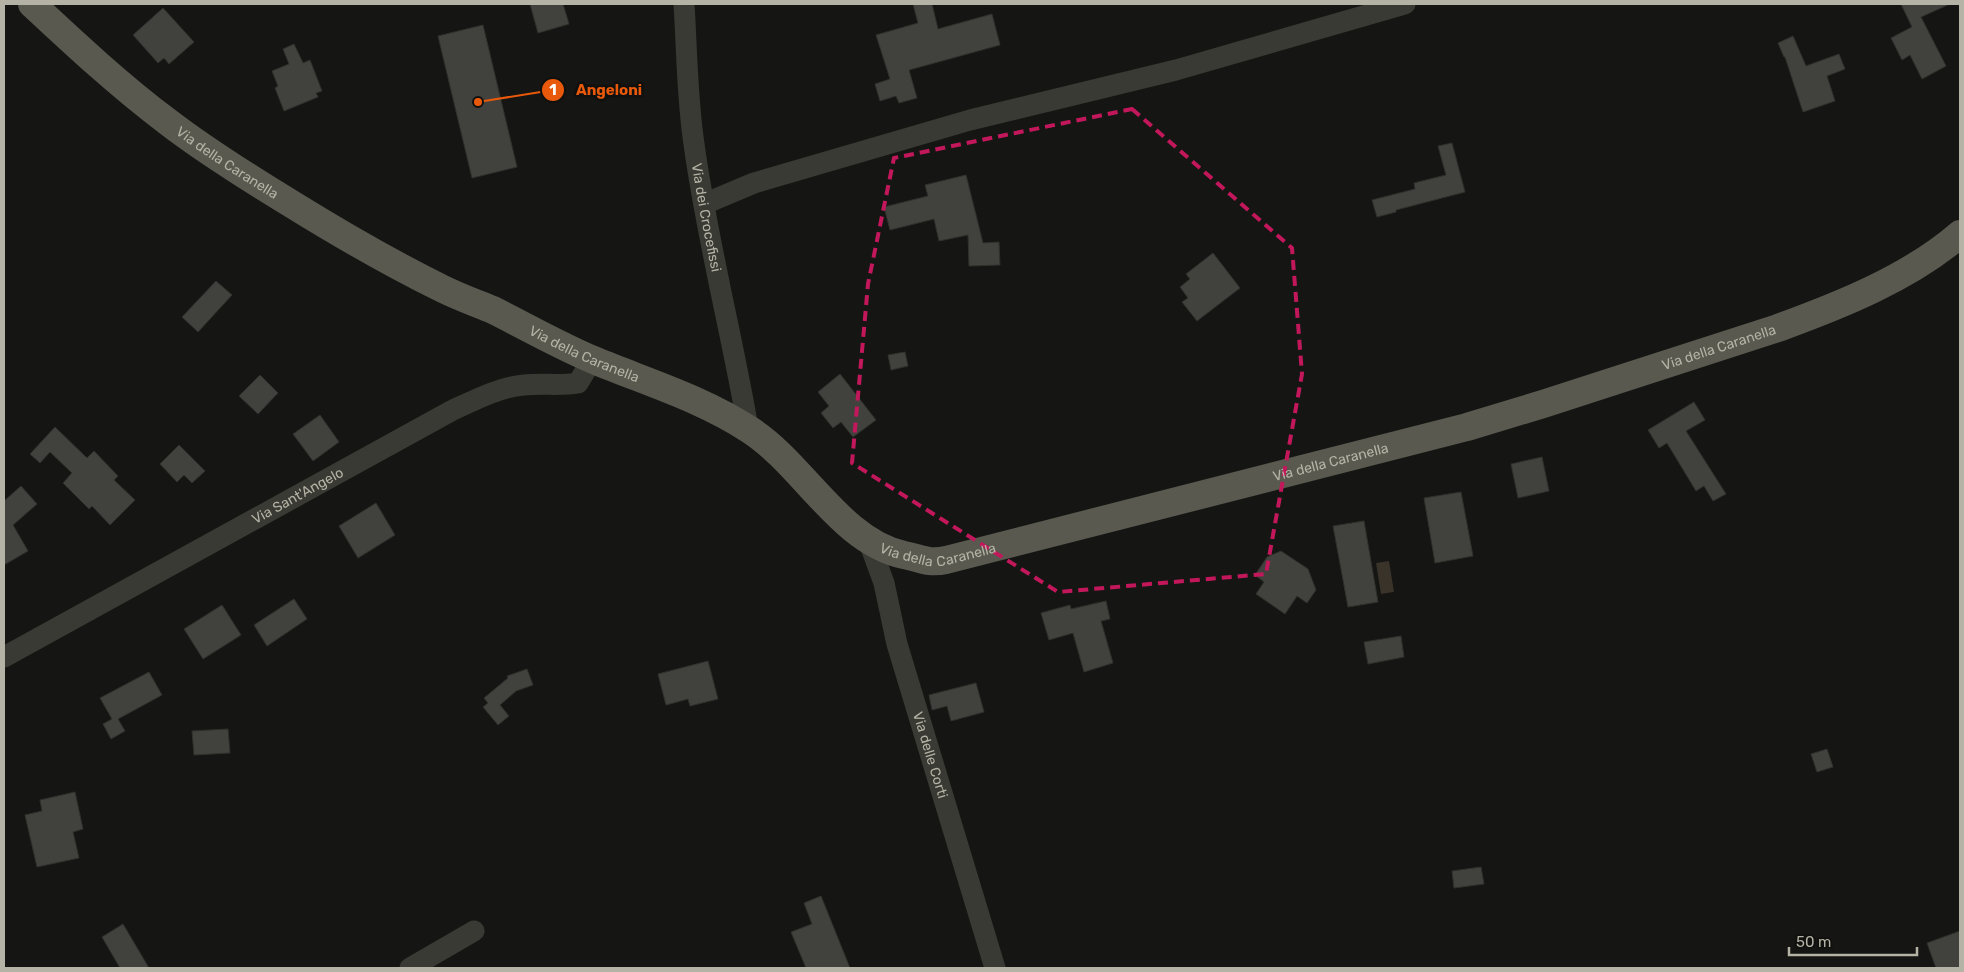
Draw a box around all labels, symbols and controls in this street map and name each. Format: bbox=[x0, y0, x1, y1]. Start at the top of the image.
callout: Angeloni bbox=[541, 75, 652, 105]
text: 1 bbox=[549, 81, 557, 99]
text: Angeloni bbox=[576, 81, 642, 99]
street label: Via della Caranella bbox=[173, 123, 282, 202]
street label: Via dei Crocefissi bbox=[688, 162, 725, 273]
street label: Via della Caranella bbox=[1660, 321, 1778, 374]
street label: Via della Caranella bbox=[526, 322, 642, 386]
street label: Via della Caranella bbox=[1271, 439, 1390, 485]
street label: Via Sant'Angelo bbox=[249, 464, 346, 527]
street label: Via della Caranella bbox=[877, 539, 998, 570]
street label: Via delle Corti bbox=[909, 710, 952, 800]
scale bar bbox=[1789, 924, 1916, 956]
text: 50 m bbox=[1796, 933, 1831, 951]

